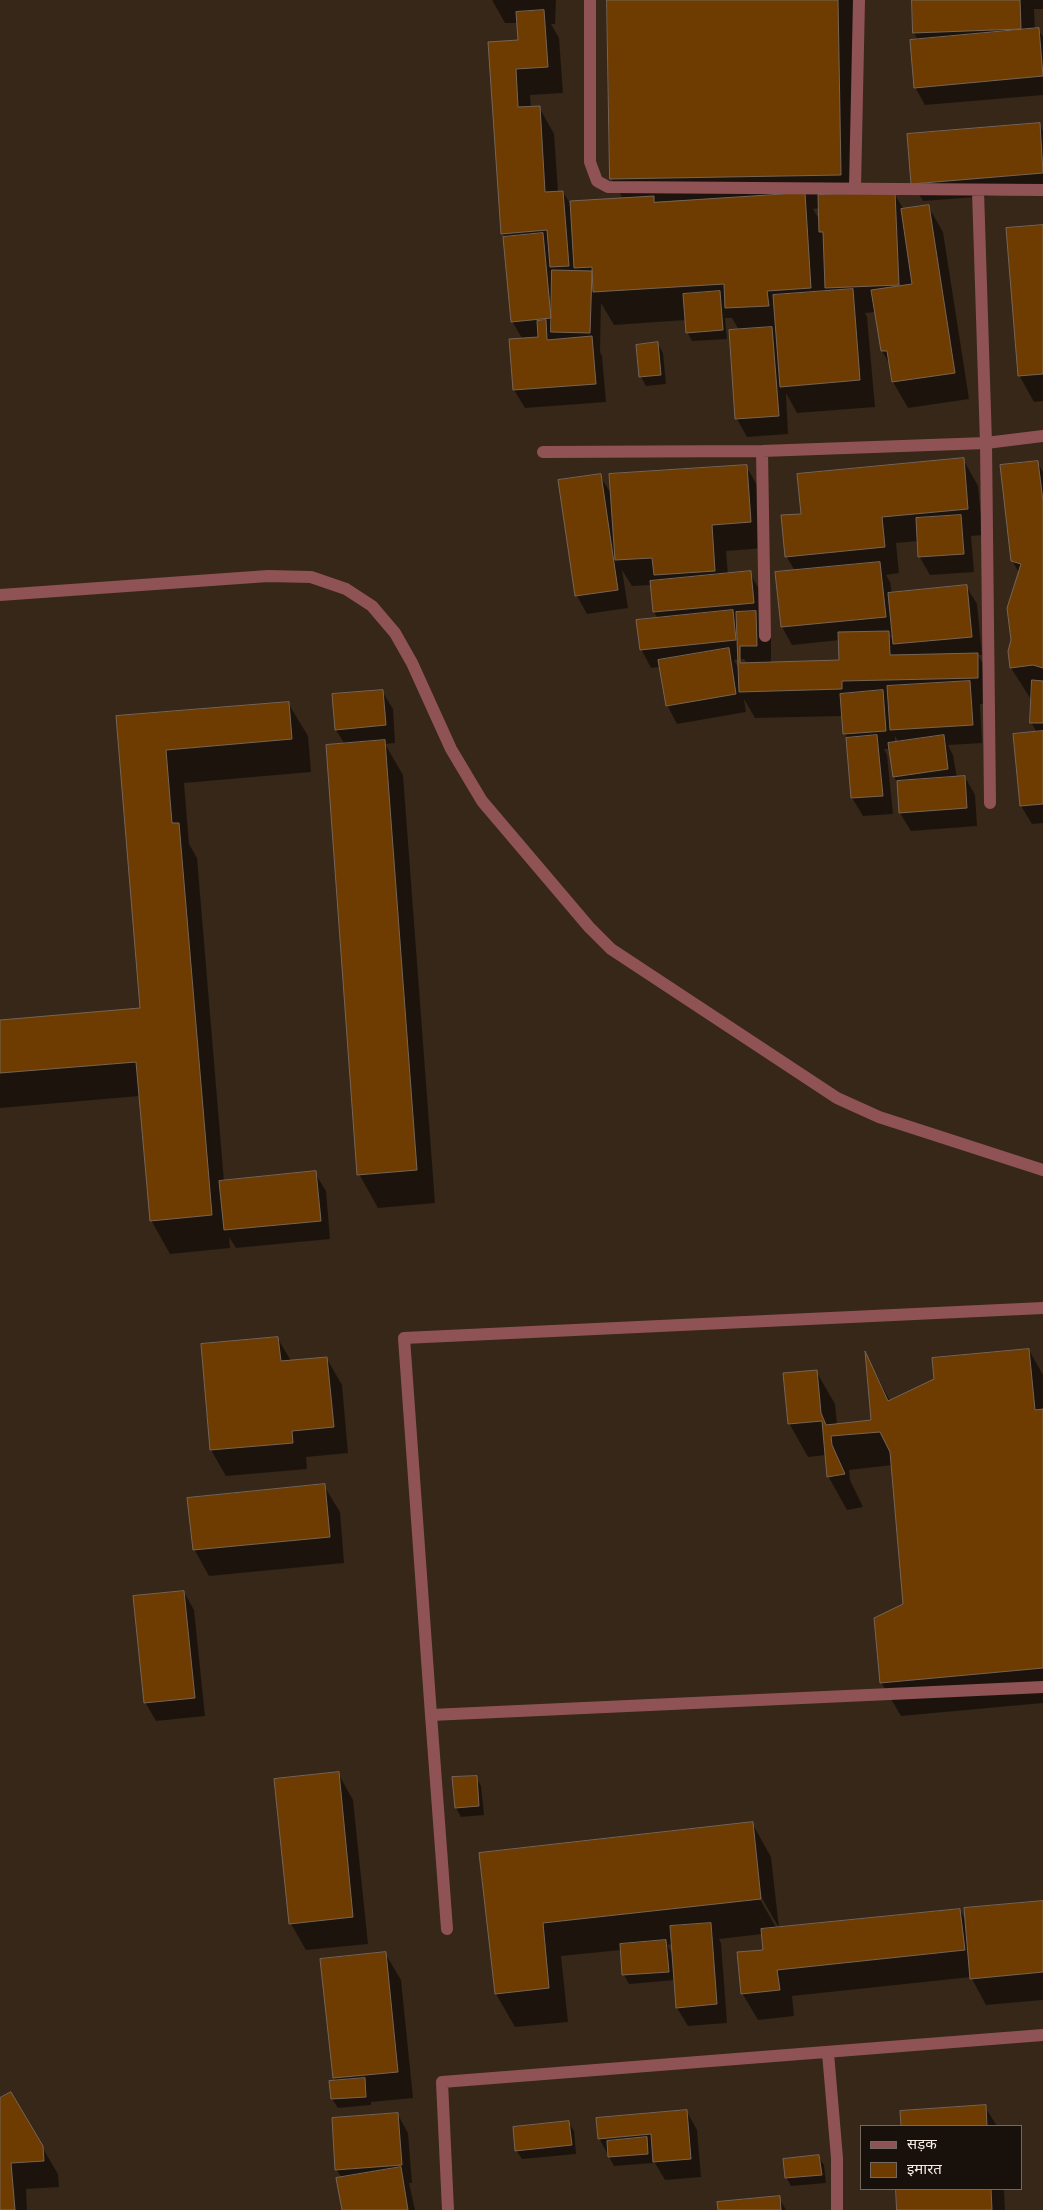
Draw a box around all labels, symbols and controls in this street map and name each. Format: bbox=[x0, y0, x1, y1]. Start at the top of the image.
legend bbox=[860, 2125, 1023, 2190]
text: सड़क bbox=[907, 2135, 937, 2152]
text: इमारत bbox=[907, 2160, 942, 2177]

